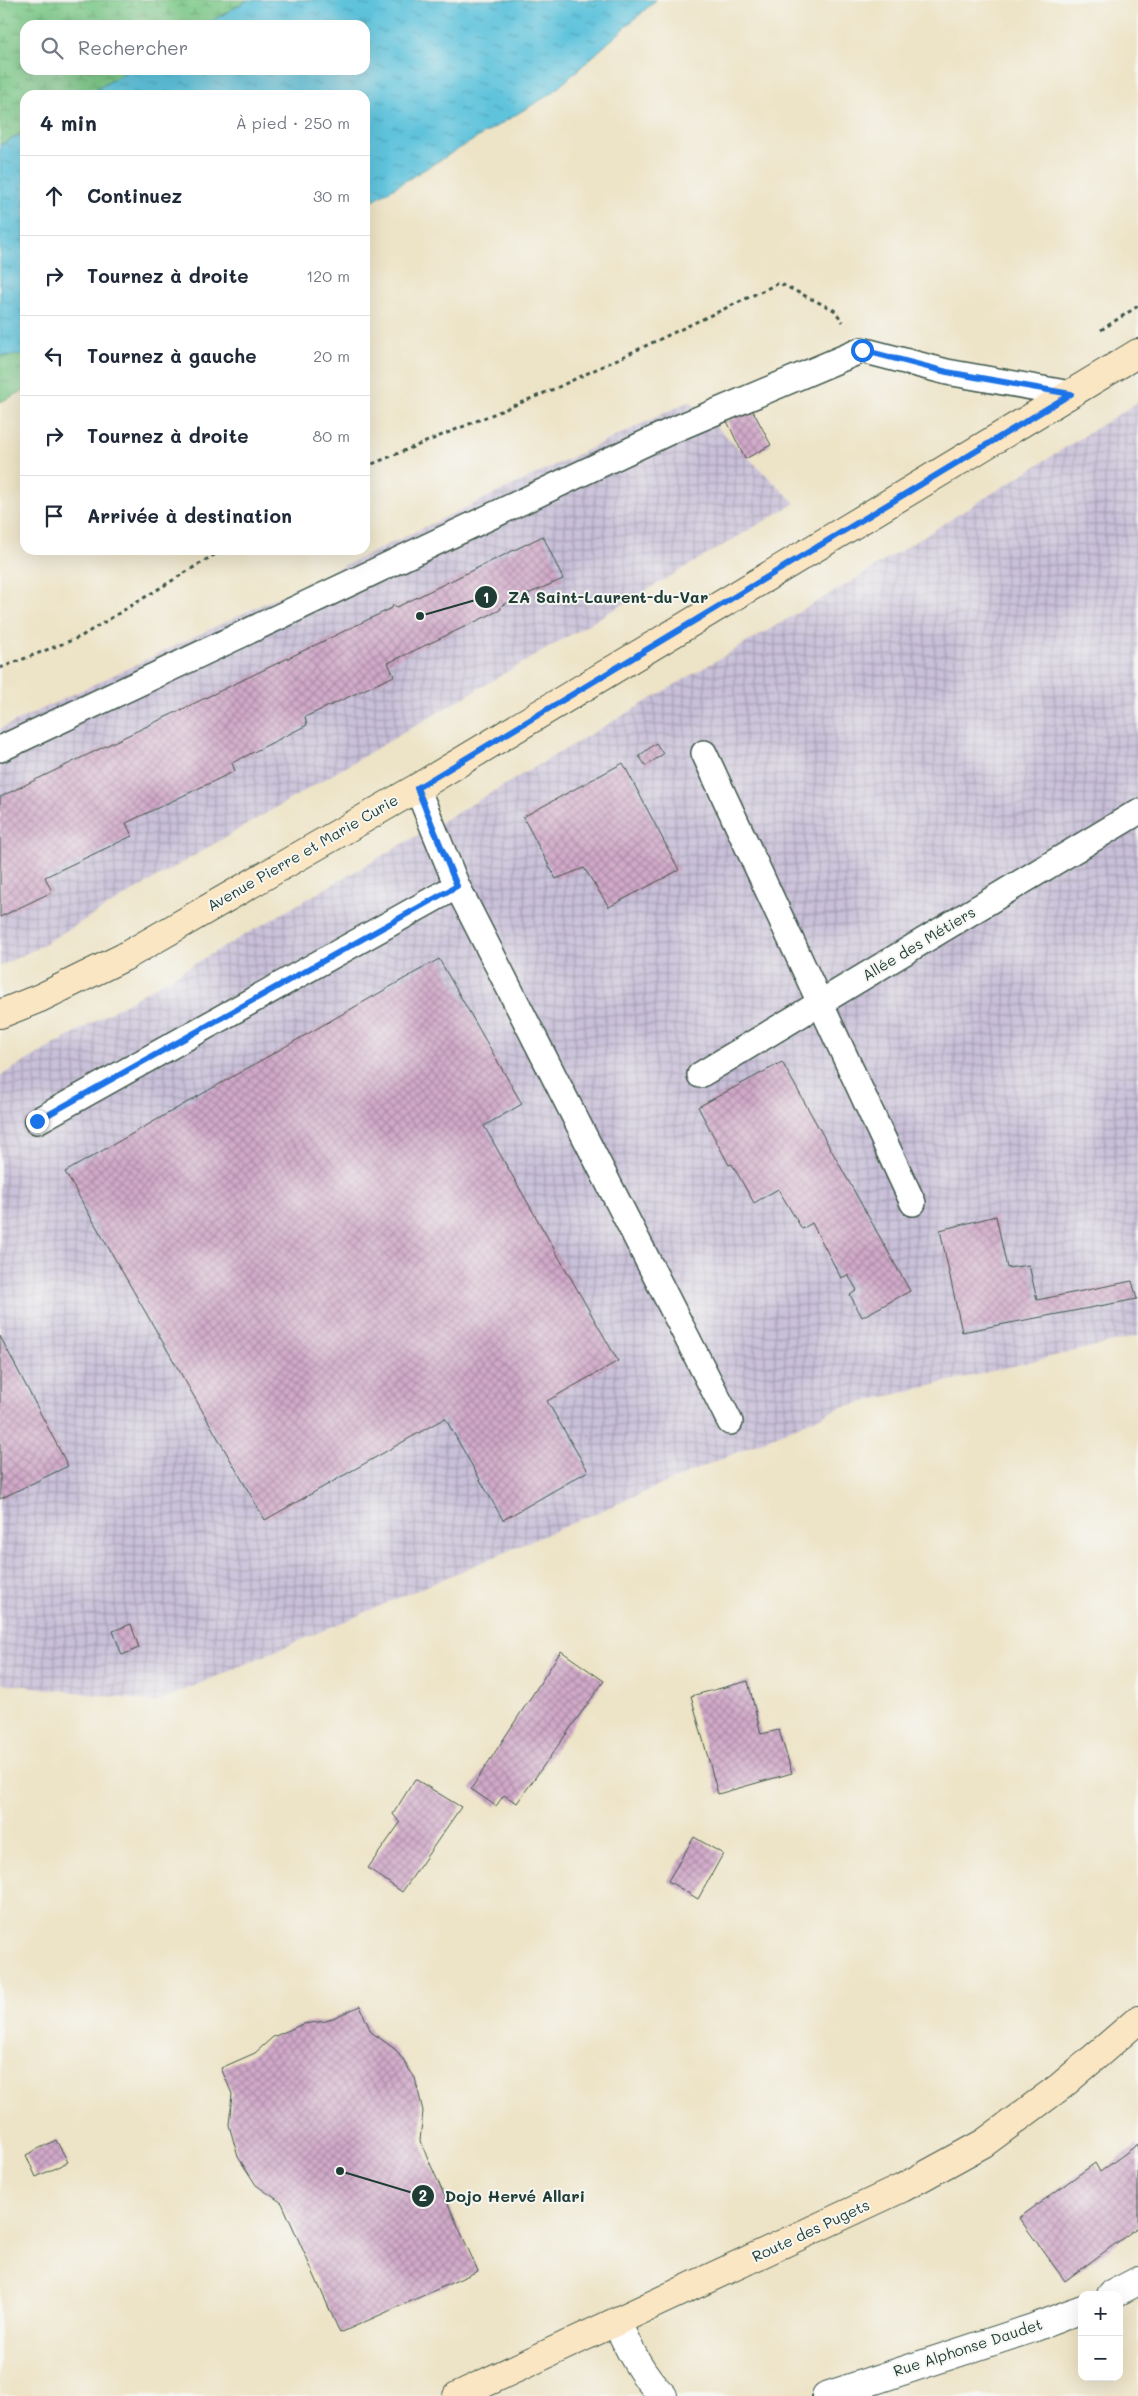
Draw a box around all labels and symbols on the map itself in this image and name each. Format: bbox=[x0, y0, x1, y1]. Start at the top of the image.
route start bbox=[851, 339, 874, 362]
callout: ZA Saint-Laurent-du-Var bbox=[473, 582, 719, 613]
text: ZA Saint-Laurent-du-Var bbox=[508, 586, 708, 607]
text: 1 bbox=[483, 587, 489, 607]
street label: Avenue Pierre et Marie Curie bbox=[203, 789, 402, 915]
street label: Allée des Métiers bbox=[858, 901, 979, 985]
route end bbox=[26, 1110, 49, 1133]
callout: Dojo Hervé Allari bbox=[410, 2180, 595, 2211]
text: 2 bbox=[419, 2185, 427, 2205]
text: Dojo Hervé Allari bbox=[445, 2185, 585, 2206]
street label: Route des Pugets bbox=[749, 2194, 873, 2266]
street label: Rue Alphonse Daudet bbox=[891, 2313, 1045, 2381]

